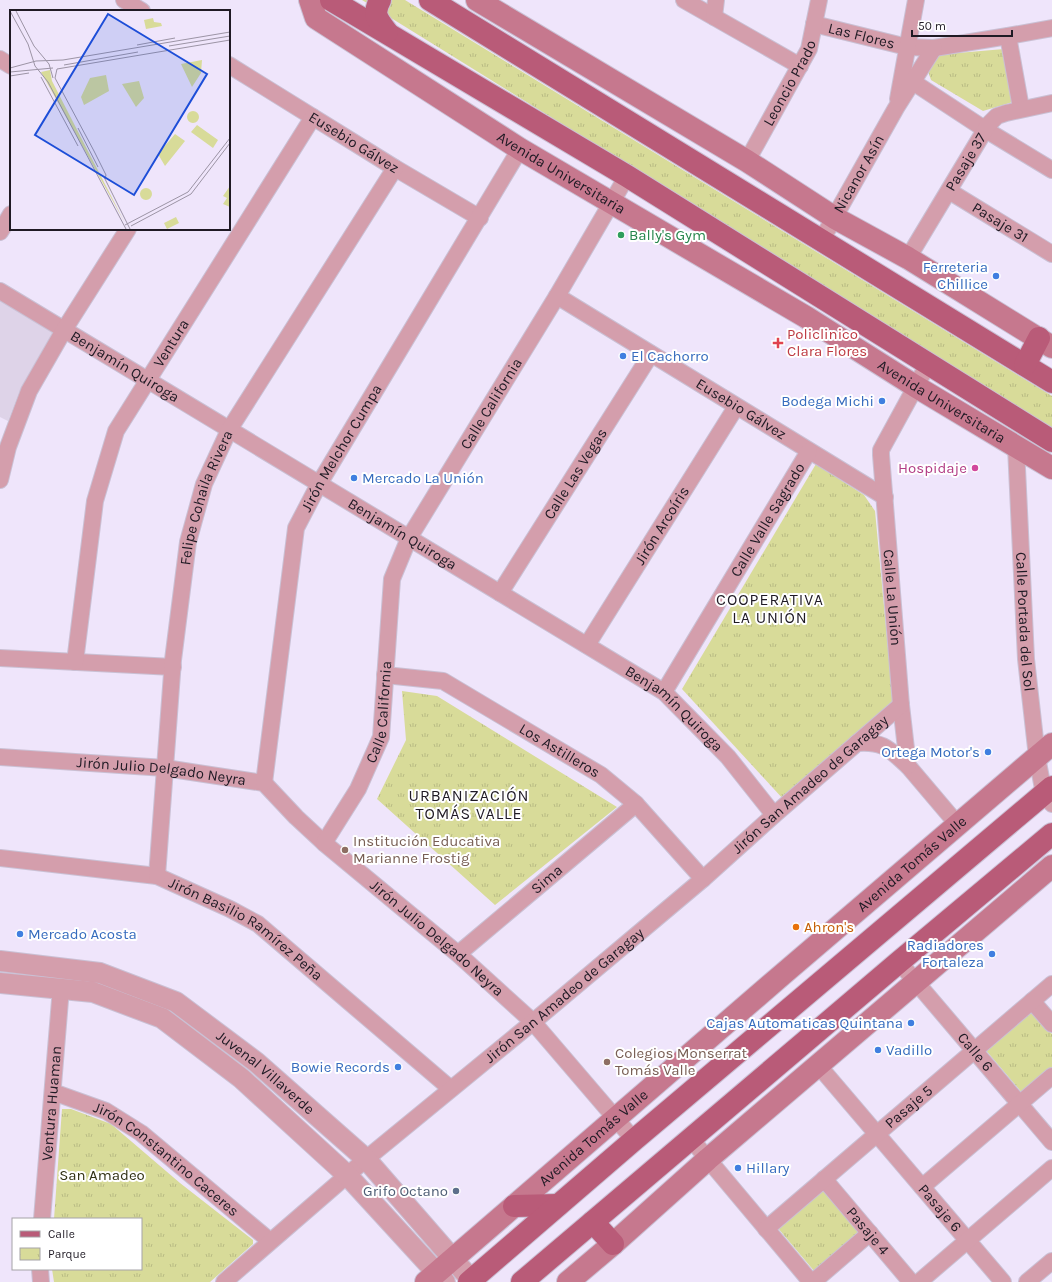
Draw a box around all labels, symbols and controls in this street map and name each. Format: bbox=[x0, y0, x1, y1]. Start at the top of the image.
inset map bbox=[10, 10, 230, 230]
scale bar bbox=[912, 12, 1012, 38]
street label: Las Flores bbox=[826, 19, 897, 53]
text: 50 m bbox=[918, 19, 946, 33]
street label: Leoncio Prado bbox=[759, 39, 820, 129]
street label: Eusebio Gálvez bbox=[305, 108, 402, 177]
street label: Avenida Universitaria bbox=[494, 128, 629, 218]
street label: Pasaje 37 bbox=[941, 130, 990, 194]
street label: Nicanor Asín bbox=[830, 132, 888, 216]
street label: Pasaje 31 bbox=[969, 198, 1032, 246]
place label: Bally's Gym bbox=[629, 226, 706, 244]
marker: Bally's Gym bbox=[616, 230, 626, 240]
place label: Ferreteria Chillice bbox=[923, 258, 988, 293]
marker: Ferreteria Chillice bbox=[991, 271, 1001, 281]
street label: Ventura bbox=[149, 316, 193, 370]
place label: Policlinico Clara Flores bbox=[787, 325, 867, 360]
street label: Benjamín Quiroga bbox=[67, 327, 183, 406]
marker: Policlinico Clara Flores bbox=[772, 337, 784, 349]
place label: El Cachorro bbox=[631, 347, 709, 365]
marker: El Cachorro bbox=[618, 351, 628, 361]
street label: Calle California bbox=[456, 355, 526, 453]
street label: Avenida Universitaria bbox=[874, 356, 1009, 447]
street label: Eusebio Gálvez bbox=[693, 374, 790, 443]
street label: Jirón Melchor Cumpa bbox=[297, 381, 386, 515]
place label: Bodega Michi bbox=[781, 392, 874, 410]
marker: Bodega Michi bbox=[877, 396, 887, 406]
street label: Calle Las Vegas bbox=[540, 425, 611, 523]
street label: Felipe Cohaila Rivera bbox=[176, 427, 237, 566]
place label: Hospidaje bbox=[898, 459, 967, 477]
street label: Calle Valle Sagrado bbox=[726, 460, 809, 580]
marker: Hospidaje bbox=[970, 463, 980, 473]
place label: Mercado La Unión bbox=[362, 469, 484, 487]
marker: Mercado La Unión bbox=[349, 473, 359, 483]
street label: Jirón Arcoíris bbox=[631, 483, 693, 568]
street label: Benjamín Quiroga bbox=[345, 494, 460, 574]
street label: Calle La Unión bbox=[880, 549, 905, 646]
street label: Calle Portada del Sol bbox=[1012, 552, 1039, 692]
district label: COOPERATIVA LA UNIÓN bbox=[716, 590, 824, 627]
street label: Calle California bbox=[362, 660, 395, 766]
street label: Benjamín Quiroga bbox=[622, 662, 727, 756]
street label: Jirón San Amadeo de Garagay bbox=[728, 711, 892, 857]
street label: Los Astilleros bbox=[516, 719, 603, 781]
place label: Ortega Motor's bbox=[881, 743, 980, 761]
marker: Ortega Motor's bbox=[983, 747, 993, 757]
street label: Jirón Julio Delgado Neyra bbox=[76, 753, 247, 789]
district label: URBANIZACIÓN TOMÁS VALLE bbox=[408, 786, 530, 823]
street label: Avenida Tomás Valle bbox=[853, 812, 970, 916]
place label: Institución Educativa Marianne Frostig bbox=[353, 832, 500, 867]
marker: Institución Educativa Marianne Frostig bbox=[340, 845, 350, 855]
street label: Sima bbox=[527, 861, 566, 898]
street label: Jirón Basilio Ramírez Peña bbox=[166, 873, 326, 984]
street label: Jirón Julio Delgado Neyra bbox=[366, 876, 508, 1000]
place label: Ahron's bbox=[804, 918, 854, 936]
marker: Ahron's bbox=[791, 922, 801, 932]
street label: Jirón San Amadeo de Garagay bbox=[481, 924, 647, 1067]
place label: Mercado Acosta bbox=[28, 925, 137, 943]
marker: Mercado Acosta bbox=[15, 929, 25, 939]
place label: Radiadores Fortaleza bbox=[907, 936, 984, 971]
marker: Radiadores Fortaleza bbox=[987, 949, 997, 959]
place label: Cajas Automaticas Quintana bbox=[706, 1014, 903, 1032]
marker: Cajas Automaticas Quintana bbox=[906, 1018, 916, 1028]
street label: Juvenal Villaverde bbox=[213, 1026, 318, 1118]
street label: Calle 6 bbox=[954, 1029, 997, 1075]
place label: Vadillo bbox=[886, 1041, 932, 1059]
place label: Colegios Monserrat Tomás Valle bbox=[615, 1044, 748, 1079]
street label: Ventura Huaman bbox=[38, 1045, 65, 1162]
marker: Vadillo bbox=[873, 1045, 883, 1055]
marker: Colegios Monserrat Tomás Valle bbox=[602, 1057, 612, 1067]
place label: Bowie Records bbox=[291, 1058, 390, 1076]
marker: Bowie Records bbox=[393, 1062, 403, 1072]
street label: Pasaje 5 bbox=[881, 1081, 936, 1132]
street label: Avenida Tomás Valle bbox=[535, 1086, 652, 1190]
street label: Jirón Constantino Caceres bbox=[91, 1098, 243, 1220]
place label: Hillary bbox=[746, 1159, 790, 1177]
marker: Hillary bbox=[733, 1163, 743, 1173]
park label: San Amadeo bbox=[59, 1166, 145, 1184]
street label: Pasaje 6 bbox=[915, 1180, 965, 1236]
place label: Grifo Octano bbox=[363, 1182, 448, 1200]
marker: Grifo Octano bbox=[451, 1186, 461, 1196]
street label: Pasaje 4 bbox=[843, 1203, 894, 1259]
legend bbox=[12, 1218, 142, 1270]
text: Calle bbox=[48, 1227, 75, 1241]
text: Parque bbox=[48, 1247, 86, 1261]

